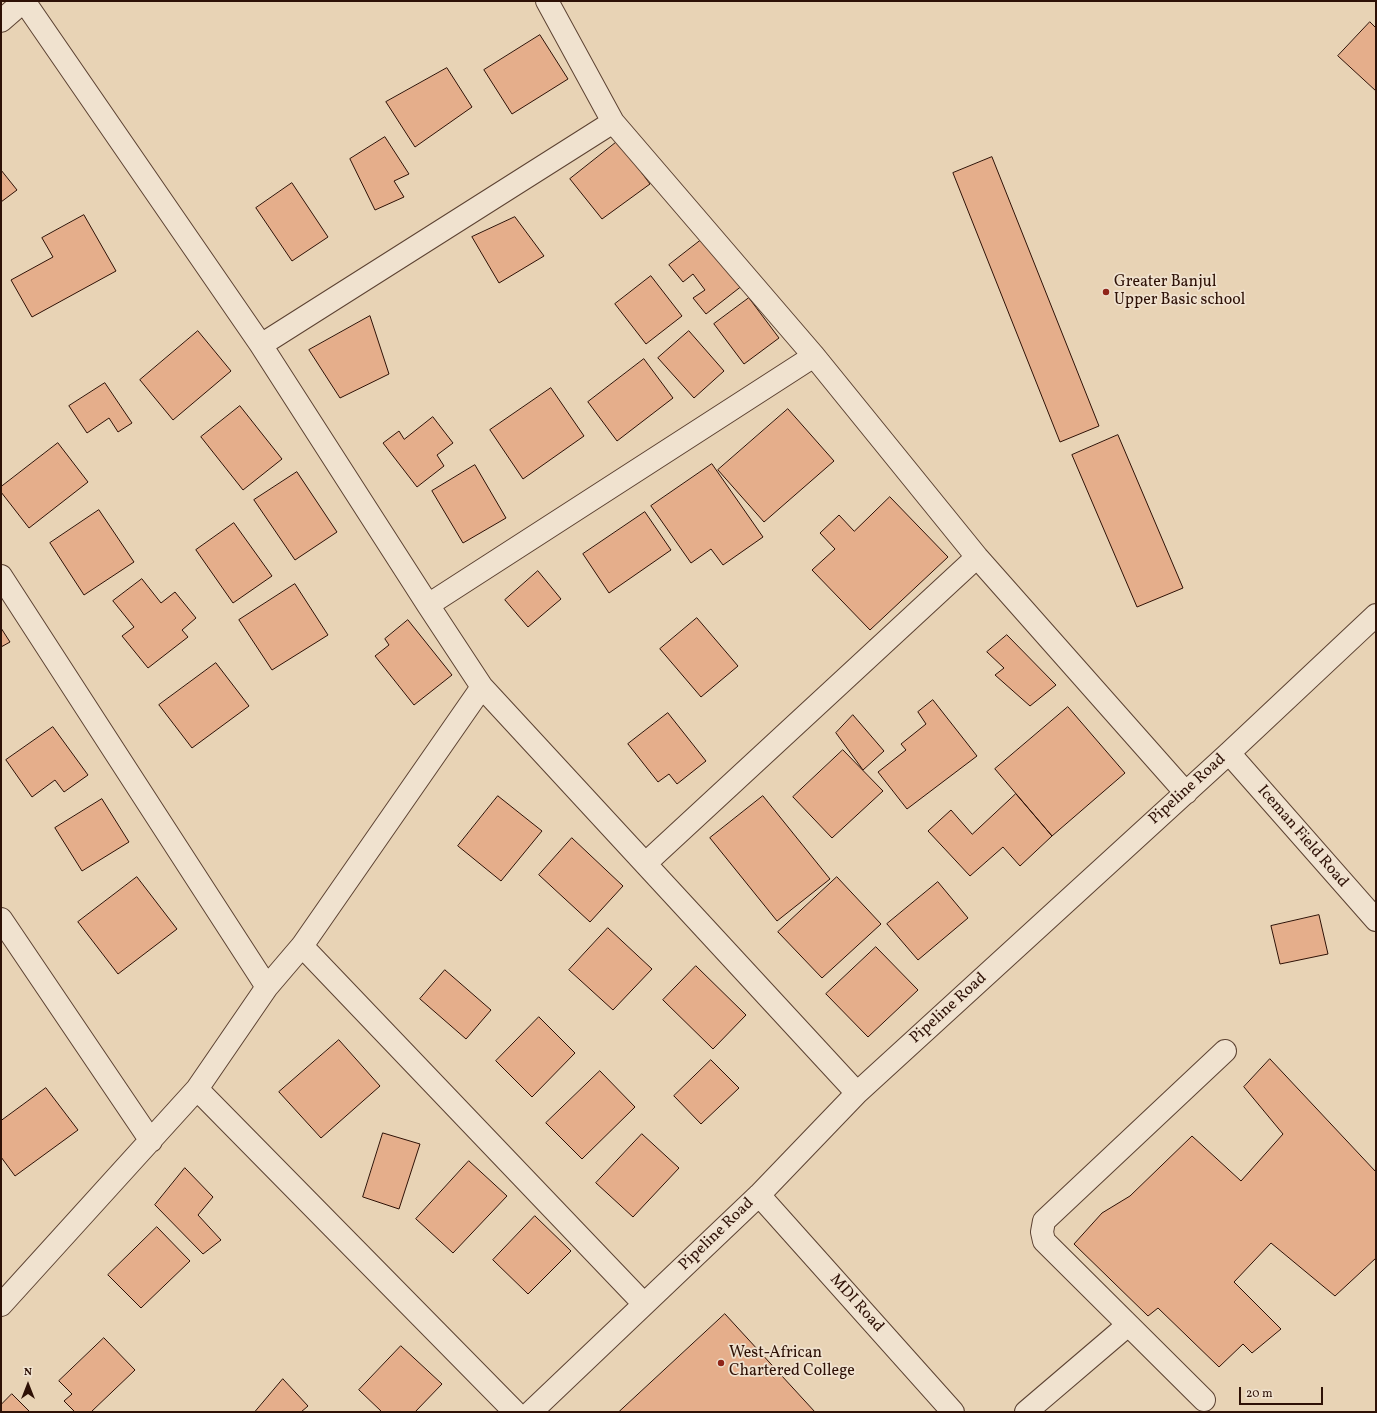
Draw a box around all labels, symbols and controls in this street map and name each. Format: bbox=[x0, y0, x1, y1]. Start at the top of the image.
place label: Greater Banjul Upper Basic school bbox=[1114, 273, 1245, 311]
marker: Greater Banjul Upper Basic school bbox=[1101, 287, 1111, 297]
street label: Pipeline Road bbox=[1146, 750, 1230, 830]
street label: Iceman Field Road bbox=[1252, 782, 1352, 892]
street label: Pipeline Road bbox=[907, 969, 991, 1049]
street label: Pipeline Road bbox=[675, 1194, 759, 1276]
street label: MDI Road bbox=[825, 1271, 887, 1337]
place label: West-African Chartered College bbox=[729, 1344, 855, 1382]
marker: West-African Chartered College bbox=[716, 1358, 726, 1368]
north arrow bbox=[8, 1365, 48, 1405]
text: N bbox=[24, 1365, 32, 1380]
scale bar bbox=[1241, 1379, 1325, 1405]
text: 20 m bbox=[1246, 1386, 1273, 1402]

